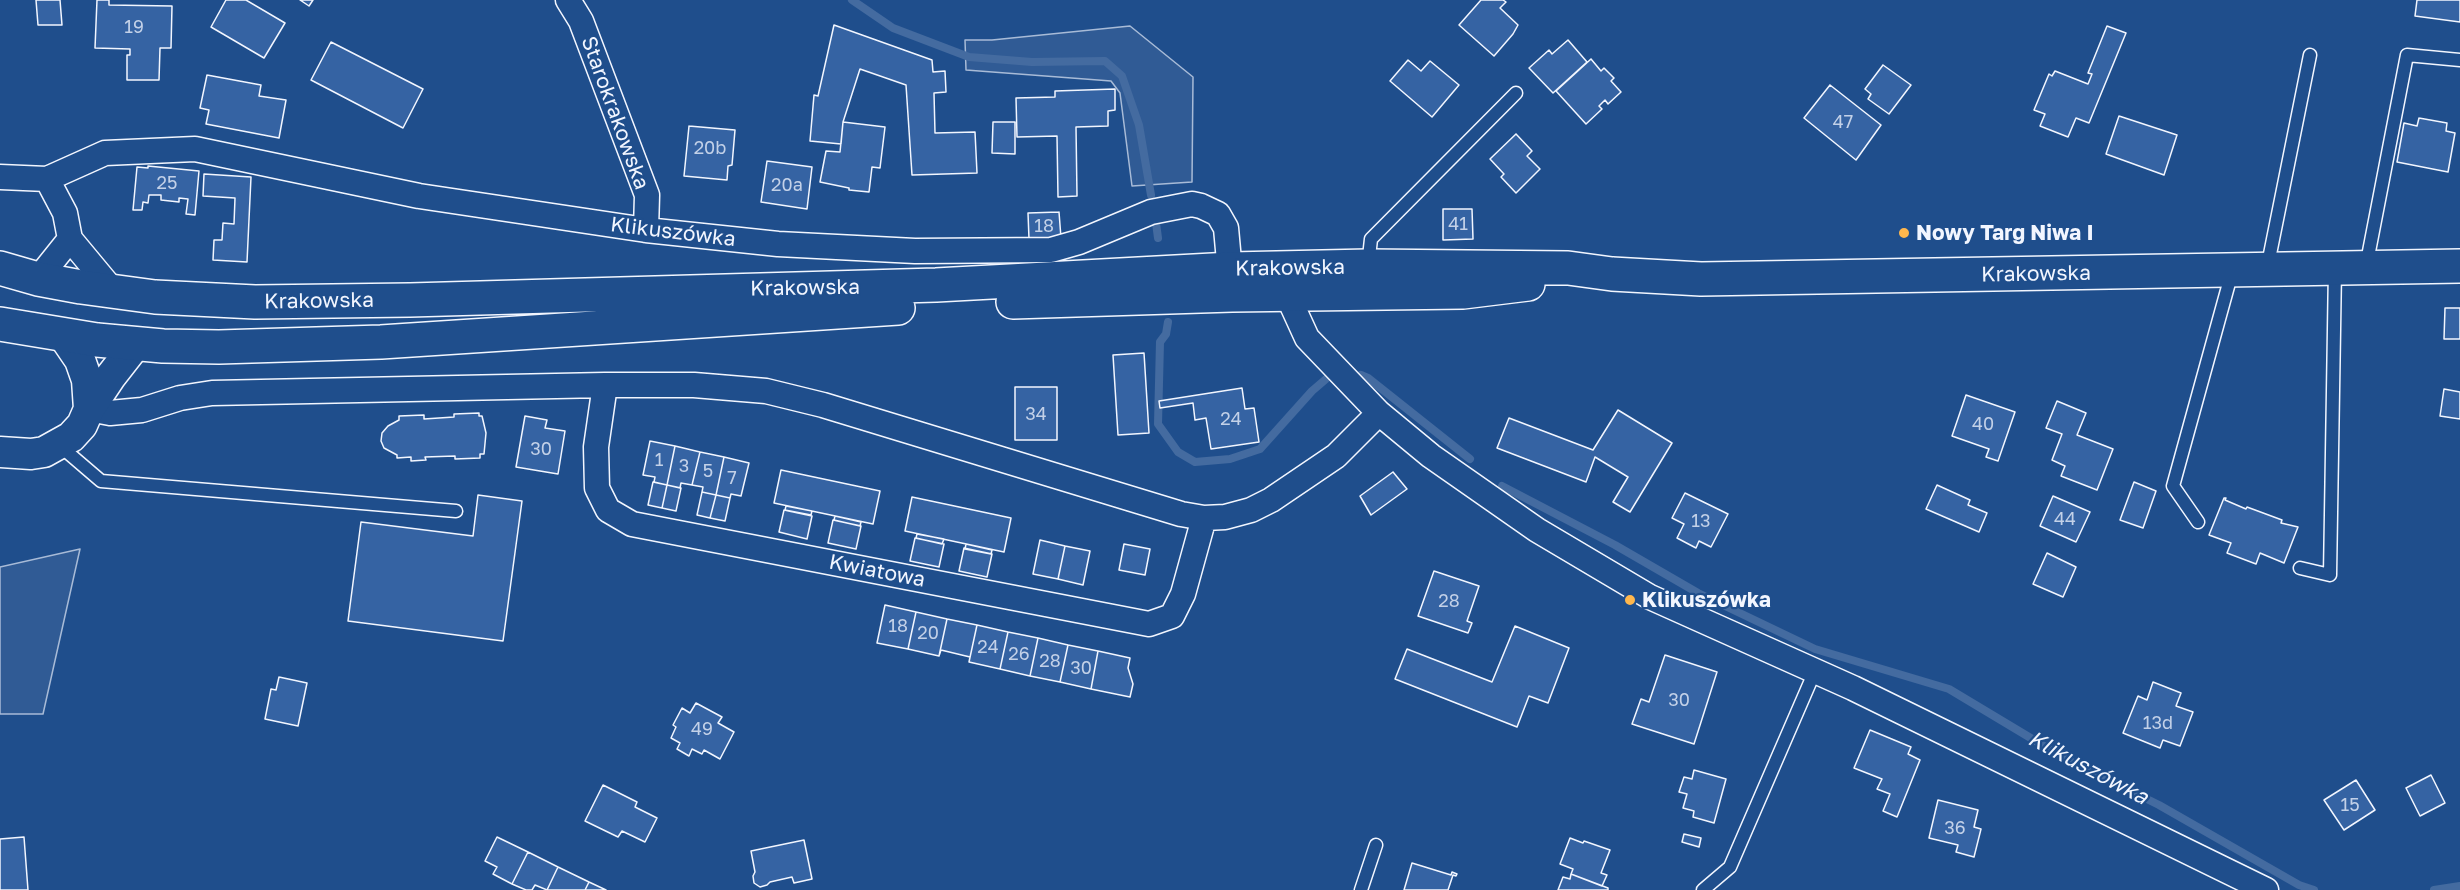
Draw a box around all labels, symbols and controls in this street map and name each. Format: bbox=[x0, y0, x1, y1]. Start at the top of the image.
house number: 19 bbox=[124, 16, 144, 38]
street label: Starokrakowska bbox=[576, 33, 654, 193]
house number: 47 bbox=[1833, 111, 1853, 133]
house number: 20b bbox=[694, 137, 726, 159]
house number: 25 bbox=[157, 172, 177, 194]
house number: 20a bbox=[771, 174, 803, 196]
street label: Klikuszówka bbox=[609, 212, 737, 252]
house number: 41 bbox=[1448, 213, 1468, 235]
house number: 18 bbox=[1034, 215, 1054, 237]
place label: Nowy Targ Niwa I bbox=[1916, 220, 2094, 246]
marker: Nowy Targ Niwa I bbox=[1897, 226, 1911, 240]
street label: Krakowska bbox=[1235, 254, 1345, 282]
street label: Krakowska bbox=[1981, 260, 2091, 288]
street label: Krakowska bbox=[750, 274, 860, 302]
street label: Krakowska bbox=[264, 287, 374, 315]
house number: 34 bbox=[1025, 403, 1047, 425]
house number: 24 bbox=[1220, 408, 1242, 430]
house number: 40 bbox=[1972, 413, 1994, 435]
house number: 30 bbox=[530, 438, 552, 460]
house number: 1 bbox=[655, 449, 663, 471]
house number: 3 bbox=[679, 455, 689, 477]
house number: 5 bbox=[703, 460, 713, 482]
house number: 7 bbox=[727, 467, 737, 489]
house number: 44 bbox=[2054, 508, 2076, 530]
house number: 13 bbox=[1691, 510, 1711, 532]
street label: Kwiatowa bbox=[827, 549, 927, 593]
place label: Klikuszówka bbox=[1642, 587, 1771, 613]
house number: 28 bbox=[1438, 590, 1460, 612]
marker: Klikuszówka bbox=[1623, 593, 1637, 607]
house number: 18 bbox=[888, 615, 908, 637]
house number: 20 bbox=[917, 622, 939, 644]
house number: 24 bbox=[977, 636, 999, 658]
house number: 26 bbox=[1008, 643, 1030, 665]
house number: 28 bbox=[1039, 650, 1061, 672]
house number: 30 bbox=[1070, 657, 1092, 679]
house number: 30 bbox=[1668, 689, 1690, 711]
house number: 13d bbox=[2143, 712, 2173, 734]
house number: 49 bbox=[691, 718, 713, 740]
water label: Klikuszówka bbox=[2024, 725, 2152, 811]
house number: 15 bbox=[2340, 794, 2360, 816]
house number: 36 bbox=[1944, 817, 1966, 839]

